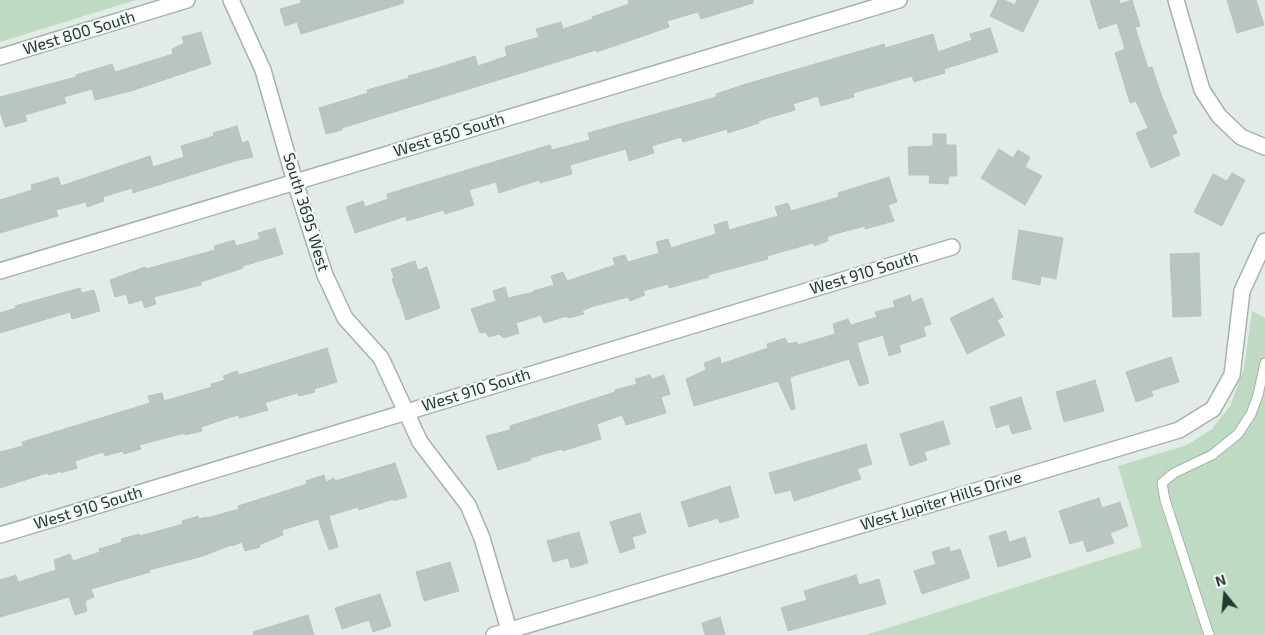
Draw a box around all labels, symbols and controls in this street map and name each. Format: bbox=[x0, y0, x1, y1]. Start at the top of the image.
street label: West 800 South bbox=[21, 7, 137, 59]
street label: West 850 South bbox=[391, 109, 507, 161]
street label: South 3695 West bbox=[279, 150, 333, 274]
street label: West 910 South bbox=[807, 247, 921, 299]
street label: West 910 South bbox=[419, 364, 533, 416]
street label: West Jupiter Hills Drive bbox=[858, 467, 1024, 535]
street label: West 910 South bbox=[31, 482, 145, 534]
north arrow bbox=[1200, 570, 1250, 620]
text: N bbox=[1213, 571, 1228, 590]

